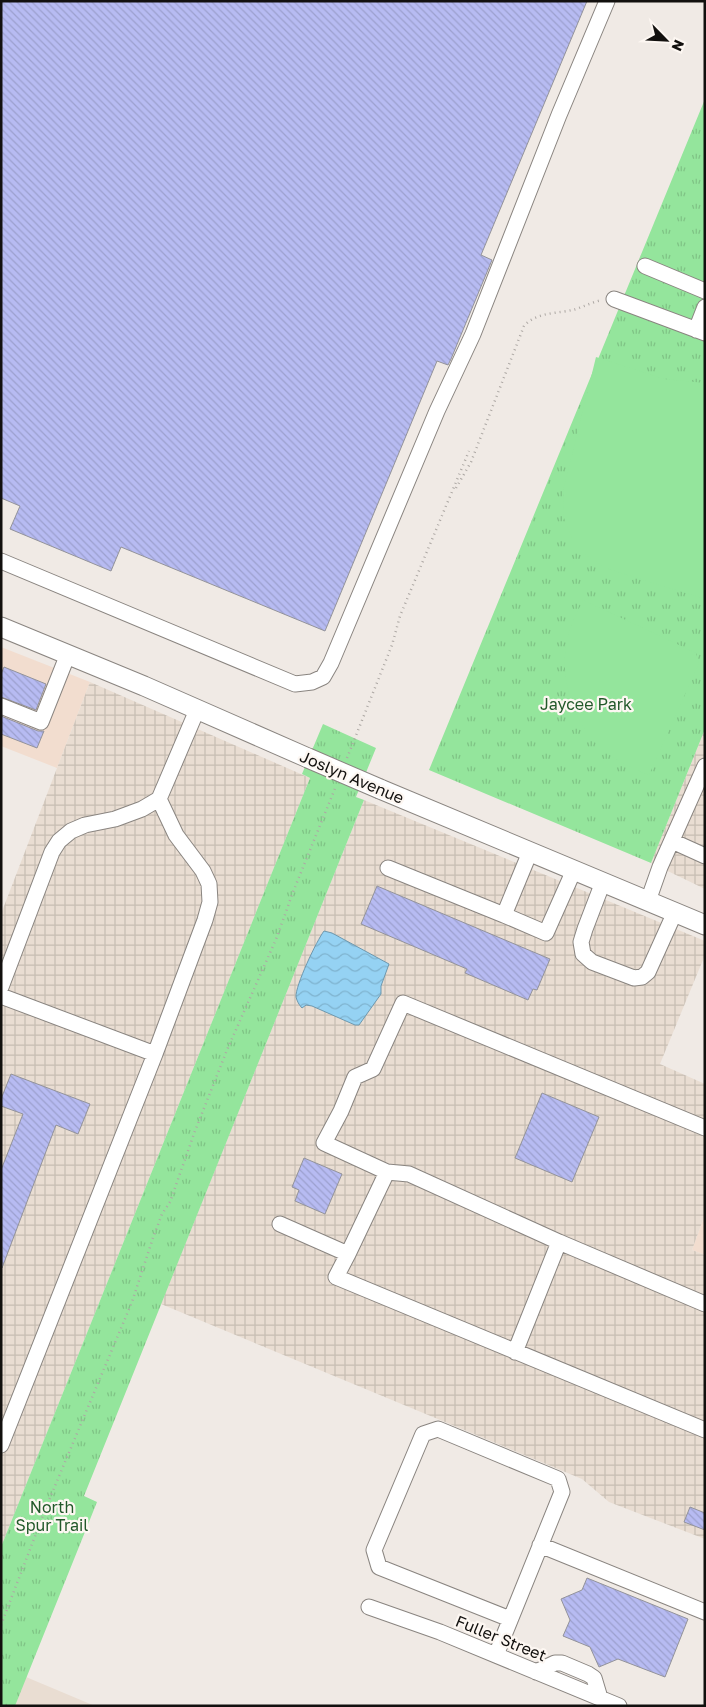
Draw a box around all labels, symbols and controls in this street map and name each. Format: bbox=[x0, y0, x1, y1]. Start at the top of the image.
north arrow bbox=[641, 15, 691, 65]
text: N bbox=[668, 37, 688, 54]
park label: Jaycee Park bbox=[540, 694, 632, 714]
street label: Joslyn Avenue bbox=[297, 746, 407, 808]
park label: North Spur Trail bbox=[15, 1497, 89, 1535]
street label: Fuller Street bbox=[453, 1611, 549, 1665]

